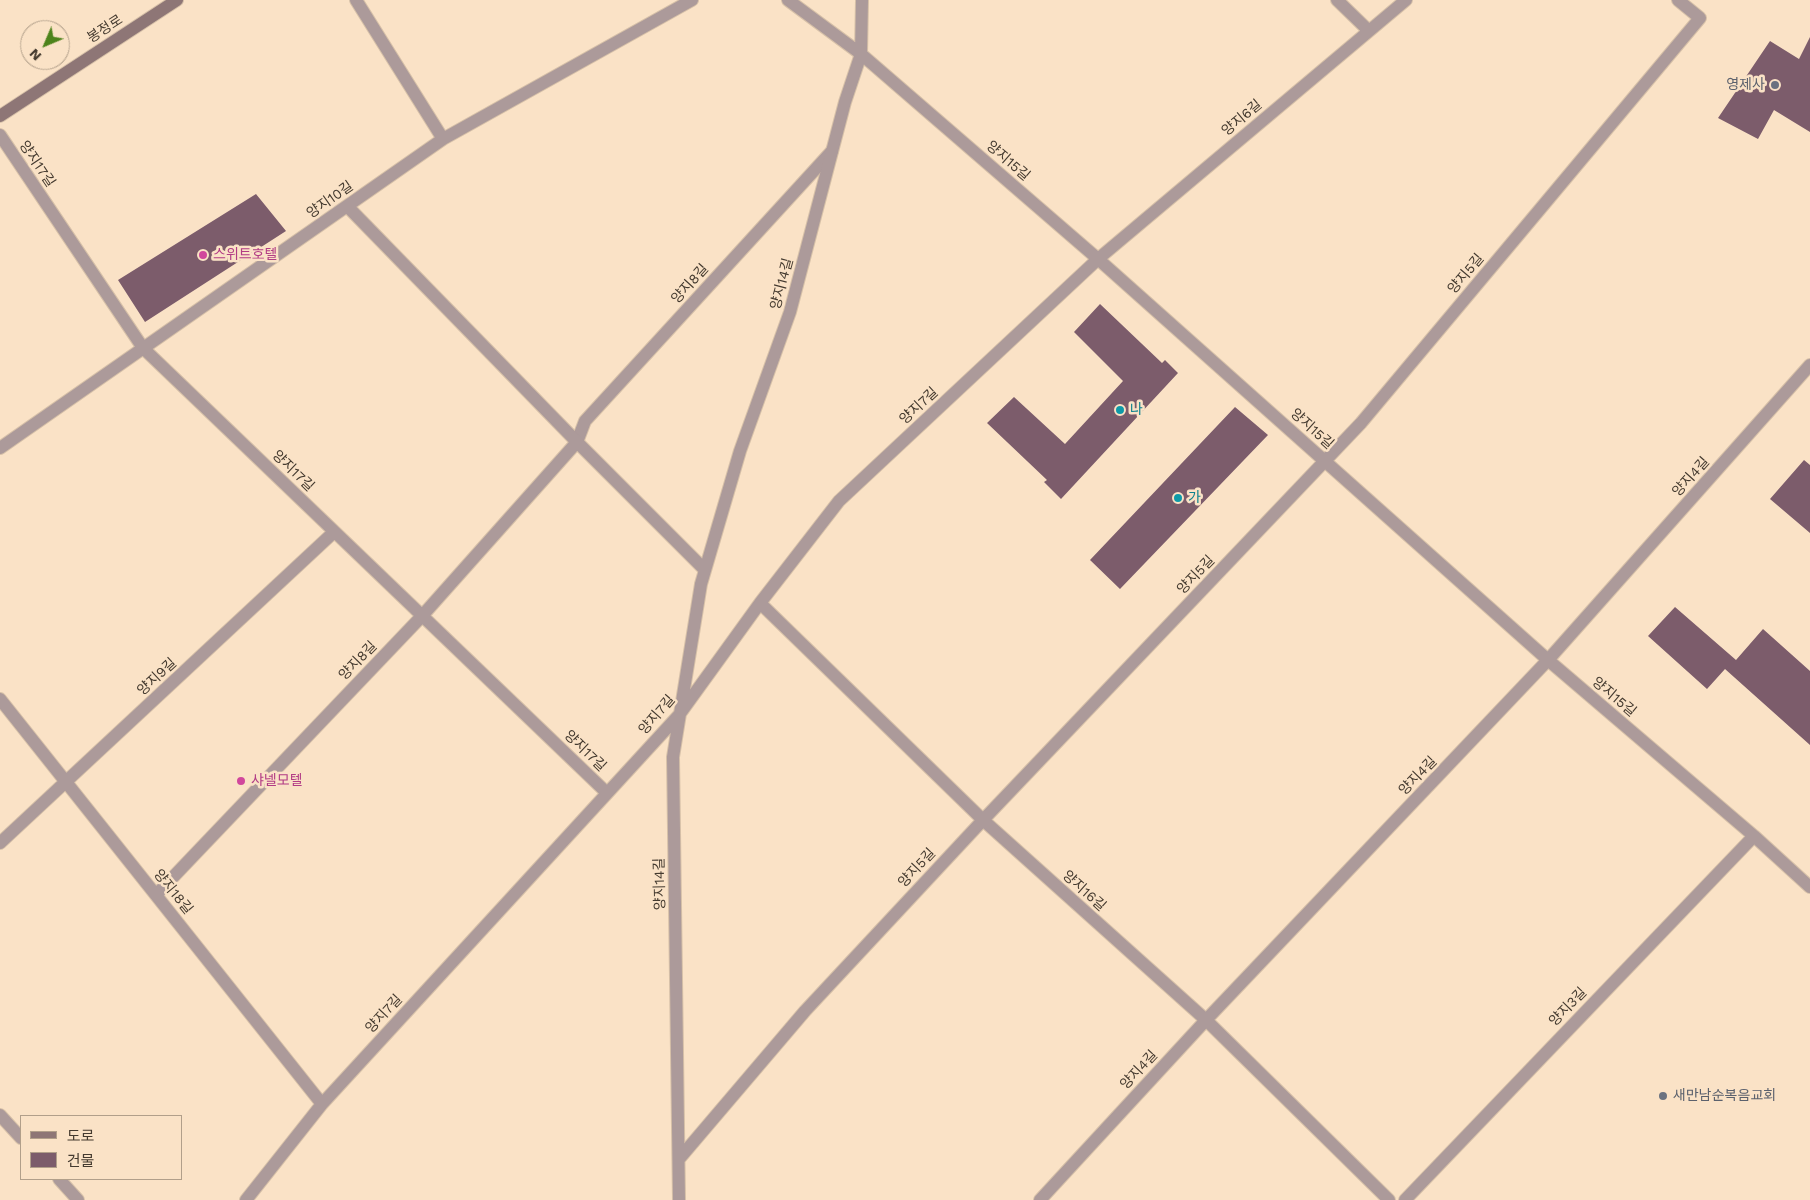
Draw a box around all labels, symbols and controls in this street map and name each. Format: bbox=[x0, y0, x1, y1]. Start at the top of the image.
street label: 봉정로 bbox=[84, 11, 126, 47]
north arrow bbox=[20, 20, 70, 70]
text: N bbox=[26, 46, 44, 64]
place label: 영제사 bbox=[1726, 77, 1765, 93]
marker: 영제사 bbox=[1769, 79, 1781, 91]
street label: 양지6길 bbox=[1219, 96, 1265, 140]
street label: 양지17길 bbox=[16, 138, 58, 190]
street label: 양지15길 bbox=[983, 138, 1033, 184]
street label: 양지10길 bbox=[304, 178, 356, 222]
place label: 스위트호텔 bbox=[213, 247, 277, 263]
marker: 스위트호텔 bbox=[197, 249, 209, 261]
street label: 양지5길 bbox=[1445, 251, 1487, 297]
street label: 양지14길 bbox=[767, 256, 797, 312]
street label: 양지8길 bbox=[668, 261, 712, 307]
street label: 양지7길 bbox=[896, 384, 942, 428]
place label: 나 bbox=[1130, 402, 1143, 418]
marker: 나 bbox=[1114, 404, 1126, 416]
street label: 양지15길 bbox=[1287, 405, 1337, 453]
street label: 양지17길 bbox=[268, 447, 318, 495]
street label: 양지4길 bbox=[1669, 454, 1713, 500]
place label: 가 bbox=[1188, 490, 1201, 506]
marker: 가 bbox=[1172, 492, 1184, 504]
street label: 양지5길 bbox=[1174, 552, 1218, 598]
street label: 양지8길 bbox=[336, 638, 380, 684]
street label: 양지9길 bbox=[134, 655, 180, 699]
street label: 양지15길 bbox=[1589, 674, 1639, 720]
street label: 양지7길 bbox=[635, 692, 679, 738]
street label: 양지17길 bbox=[560, 727, 610, 775]
street label: 양지4길 bbox=[1396, 753, 1440, 799]
place label: 샤넬모텔 bbox=[251, 773, 303, 789]
marker: 샤넬모텔 bbox=[235, 775, 247, 787]
street label: 양지5길 bbox=[895, 845, 939, 891]
street label: 양지14길 bbox=[651, 858, 669, 910]
street label: 양지18길 bbox=[150, 866, 196, 918]
street label: 양지16길 bbox=[1059, 867, 1109, 915]
street label: 양지3길 bbox=[1546, 984, 1590, 1030]
street label: 양지7길 bbox=[362, 991, 406, 1037]
street label: 양지4길 bbox=[1117, 1047, 1161, 1093]
place label: 새만남순복음교회 bbox=[1673, 1088, 1776, 1104]
marker: 새만남순복음교회 bbox=[1657, 1090, 1669, 1102]
legend bbox=[20, 1115, 182, 1180]
text: 도로 bbox=[67, 1127, 95, 1145]
text: 건물 bbox=[67, 1152, 95, 1170]

